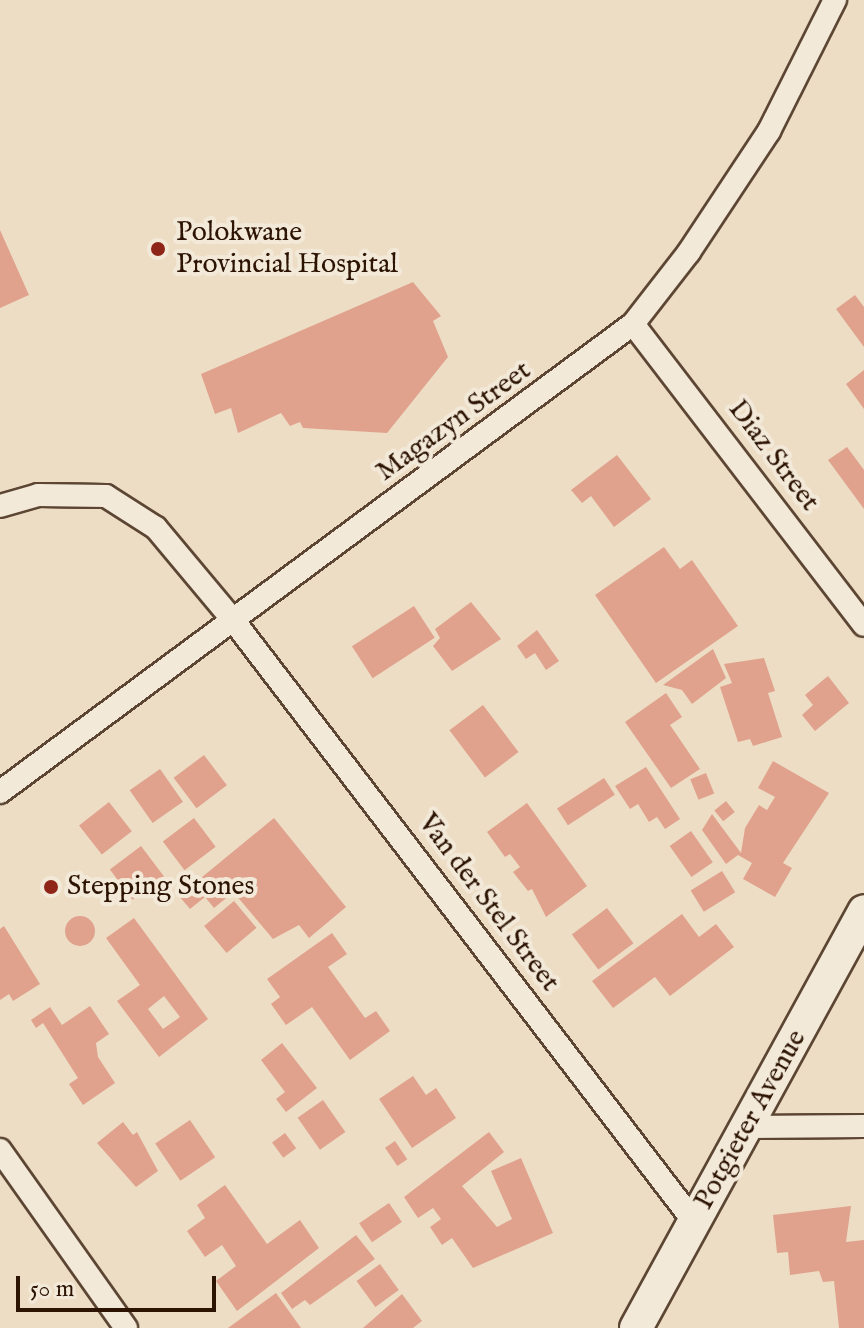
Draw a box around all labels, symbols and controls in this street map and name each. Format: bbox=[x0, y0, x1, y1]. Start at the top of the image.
place label: Polokwane Provincial Hospital bbox=[176, 216, 398, 282]
marker: Polokwane Provincial Hospital bbox=[147, 238, 169, 260]
street label: Magazyn Street bbox=[370, 355, 538, 489]
street label: Diaz Street bbox=[720, 394, 826, 518]
street label: Van der Stel Street bbox=[410, 807, 566, 999]
place label: Stepping Stones bbox=[67, 870, 254, 904]
marker: Stepping Stones bbox=[42, 878, 60, 896]
street label: Potgieter Avenue bbox=[688, 1024, 814, 1216]
scale bar bbox=[20, 1260, 220, 1310]
text: 50 m bbox=[30, 1274, 74, 1305]

